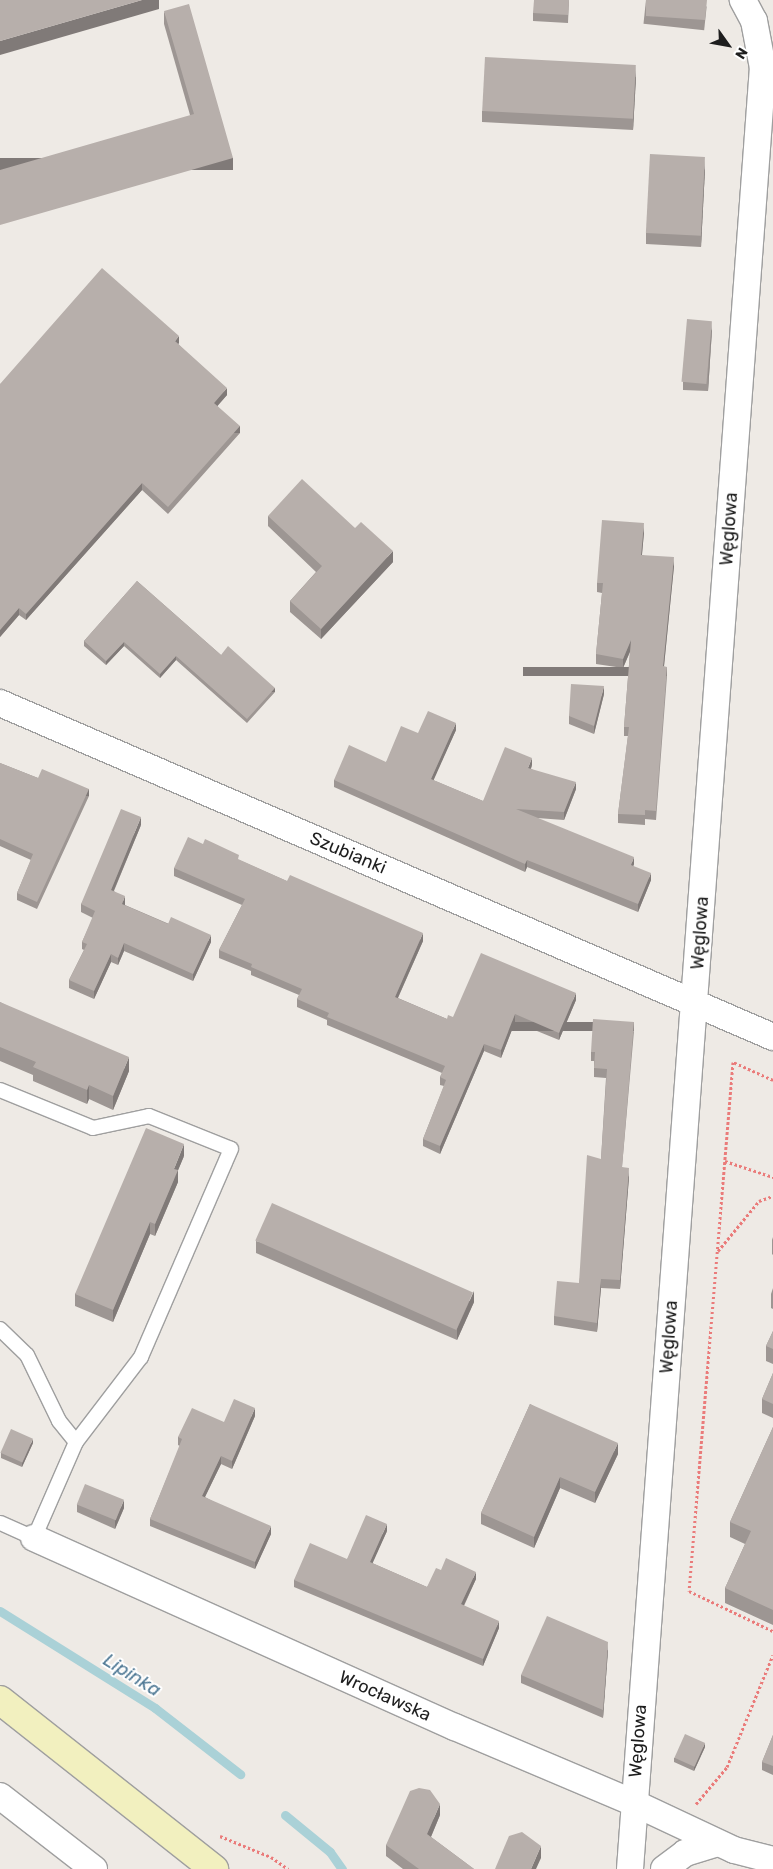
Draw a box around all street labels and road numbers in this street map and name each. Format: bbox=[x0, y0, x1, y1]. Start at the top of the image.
street label: Węglowa bbox=[716, 492, 742, 566]
street label: Szubianki bbox=[307, 827, 389, 879]
street label: Węglowa bbox=[687, 896, 713, 970]
street label: Węglowa bbox=[656, 1300, 682, 1374]
street label: Wrocławska bbox=[336, 1666, 434, 1726]
street label: Węglowa bbox=[625, 1704, 651, 1778]

